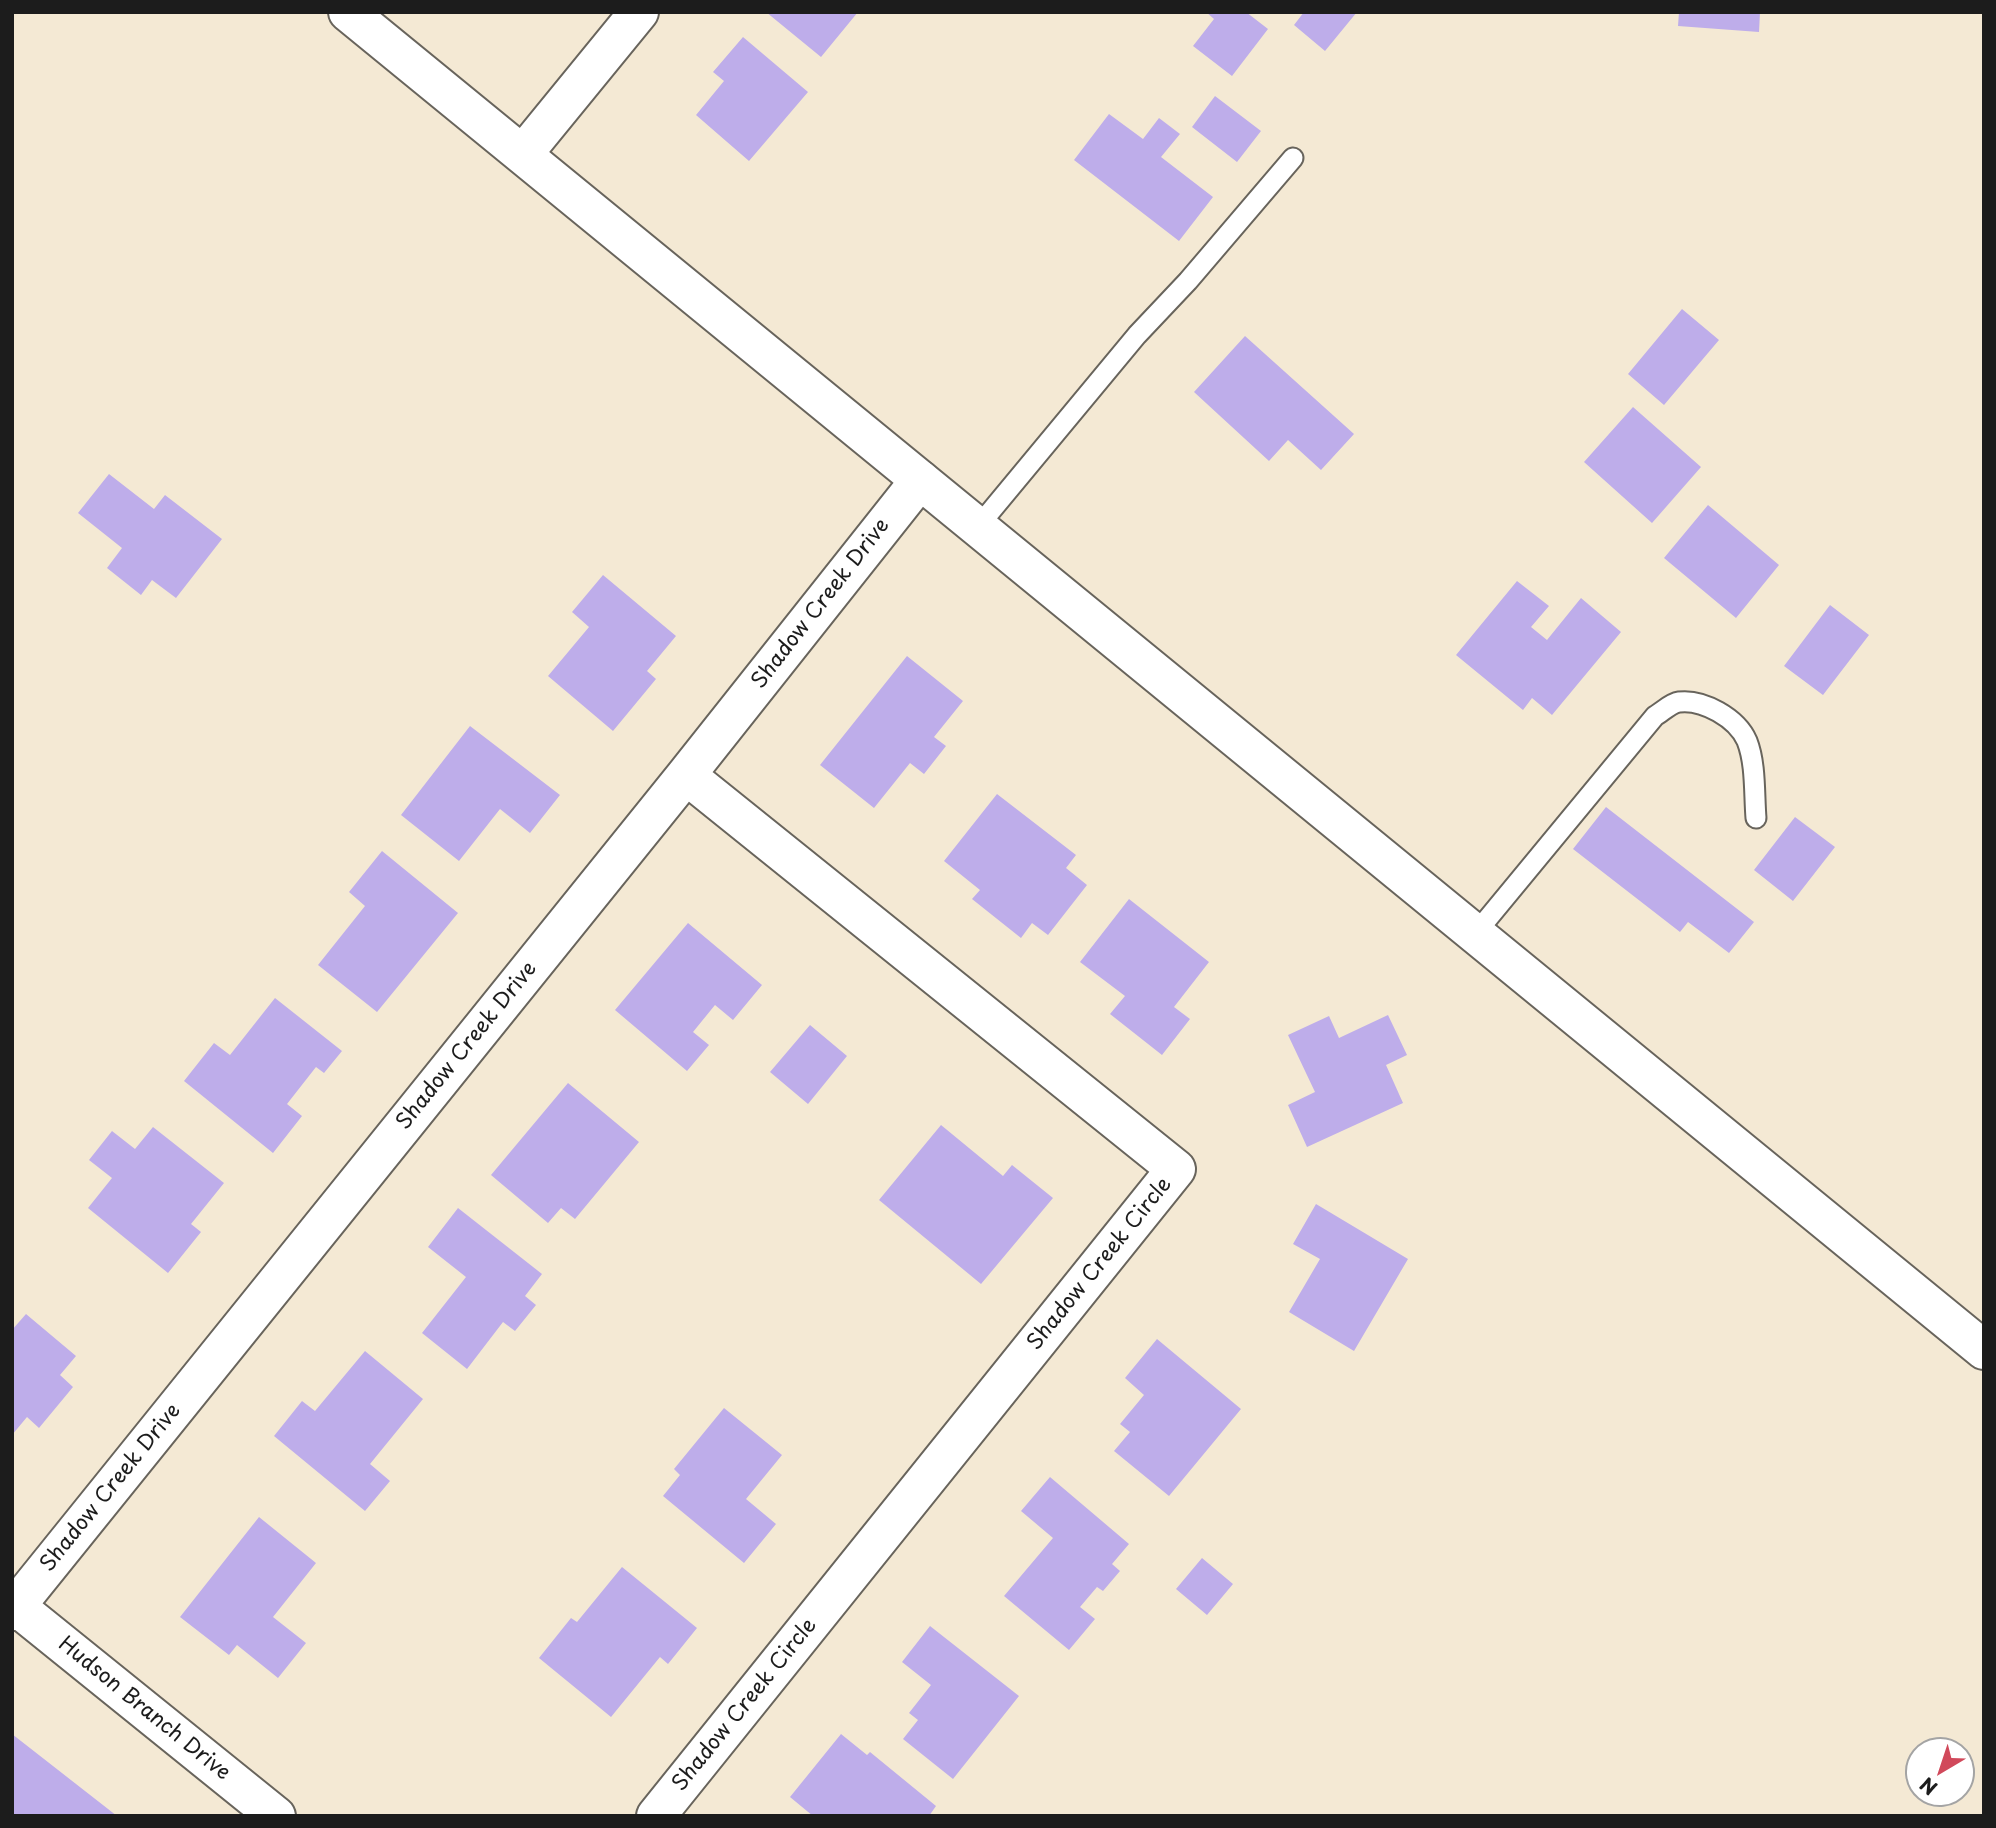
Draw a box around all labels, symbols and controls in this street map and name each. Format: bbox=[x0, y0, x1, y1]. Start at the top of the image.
street label: Shadow Creek Drive bbox=[747, 514, 895, 694]
street label: Shadow Creek Drive bbox=[392, 957, 542, 1135]
street label: Shadow Creek Circle bbox=[1023, 1173, 1177, 1355]
street label: Shadow Creek Drive bbox=[36, 1399, 186, 1577]
street label: Shadow Creek Circle bbox=[668, 1614, 822, 1796]
street label: Hudson Branch Drive bbox=[53, 1632, 235, 1786]
north arrow bbox=[1905, 1737, 1975, 1807]
text: N bbox=[1913, 1771, 1943, 1802]

